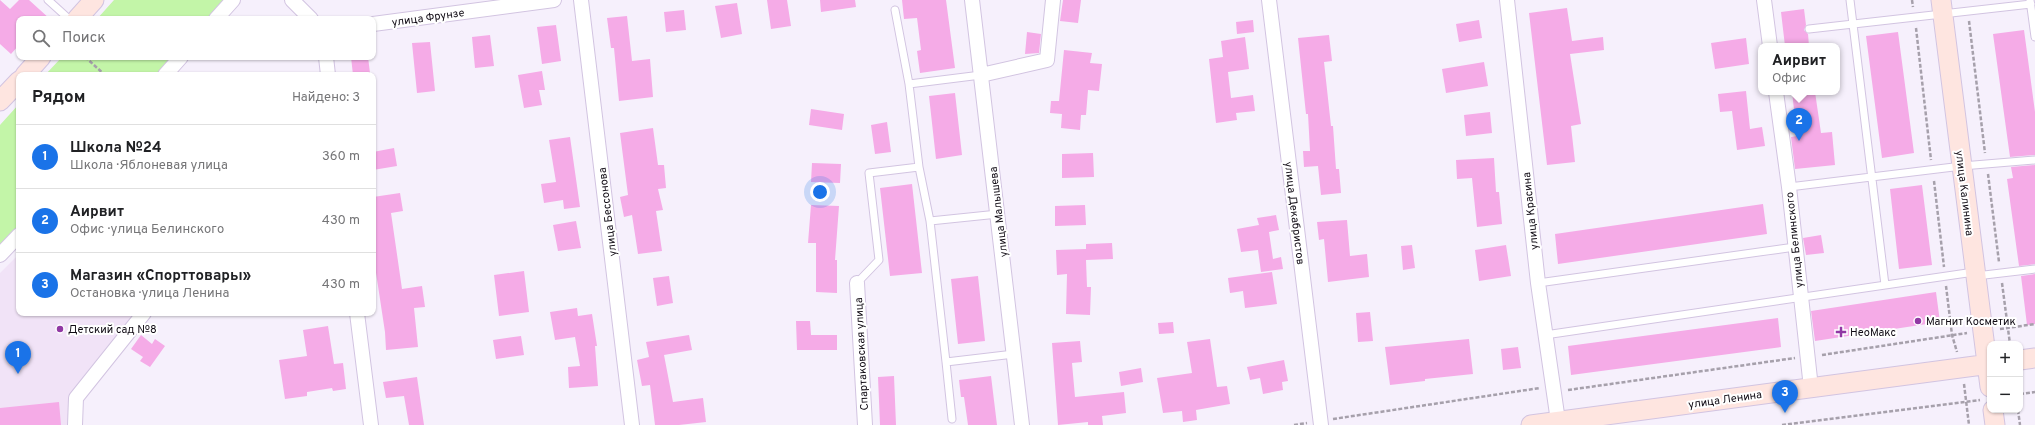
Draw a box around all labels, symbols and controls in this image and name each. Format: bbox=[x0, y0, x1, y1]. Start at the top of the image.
street label: улица Фрунзе bbox=[391, 6, 465, 30]
search box bbox=[16, 16, 376, 60]
icon: search bbox=[30, 27, 52, 49]
text: Поиск bbox=[62, 29, 106, 48]
popup bbox=[1758, 43, 1840, 95]
text: Аирвит bbox=[1772, 52, 1826, 71]
text: Офис bbox=[1772, 71, 1806, 87]
text: Рядом bbox=[32, 87, 85, 109]
text: Найдено: 3 bbox=[292, 90, 360, 106]
pin: 2 bbox=[1786, 108, 1812, 141]
text: Школа №24 bbox=[70, 139, 162, 158]
text: 1 bbox=[42, 149, 48, 165]
text: 360 m bbox=[322, 149, 360, 165]
street label: улица Калинина bbox=[1952, 150, 1976, 237]
text: Школа · Яблоневая улица bbox=[70, 158, 228, 174]
street label: улица Декабристов bbox=[1281, 161, 1307, 266]
street label: улица Бессонова bbox=[596, 166, 620, 257]
street label: улица Малышева bbox=[986, 166, 1011, 258]
street label: улица Красина bbox=[1520, 171, 1542, 250]
your location bbox=[810, 182, 830, 202]
street label: улица Белинского bbox=[1783, 191, 1807, 288]
text: Аирвит bbox=[70, 203, 124, 222]
text: 2 bbox=[41, 213, 49, 229]
text: 430 m bbox=[322, 213, 360, 229]
text: Офис · улица Белинского bbox=[70, 222, 224, 238]
text: Магазин «Спорттовары» bbox=[70, 267, 251, 286]
text: 3 bbox=[41, 277, 49, 293]
text: 430 m bbox=[322, 277, 360, 293]
text: Остановка · улица Ленина bbox=[70, 286, 229, 302]
street label: Спартаковская улица bbox=[852, 297, 872, 411]
place label: Магнит Косметик bbox=[1926, 315, 2016, 329]
marker: Магнит Косметик bbox=[1913, 316, 1923, 326]
place label: Детский сад №8 bbox=[68, 323, 157, 337]
marker: Детский сад №8 bbox=[55, 324, 65, 334]
marker: НеоМакс bbox=[1835, 326, 1847, 338]
place label: НеоМакс bbox=[1850, 326, 1896, 340]
pin: 1 bbox=[5, 341, 31, 374]
map controls bbox=[1987, 341, 2023, 413]
button: + bbox=[1987, 341, 2023, 377]
button: − bbox=[1987, 377, 2023, 413]
pin: 3 bbox=[1772, 380, 1798, 413]
street label: улица Ленина bbox=[1687, 388, 1763, 412]

